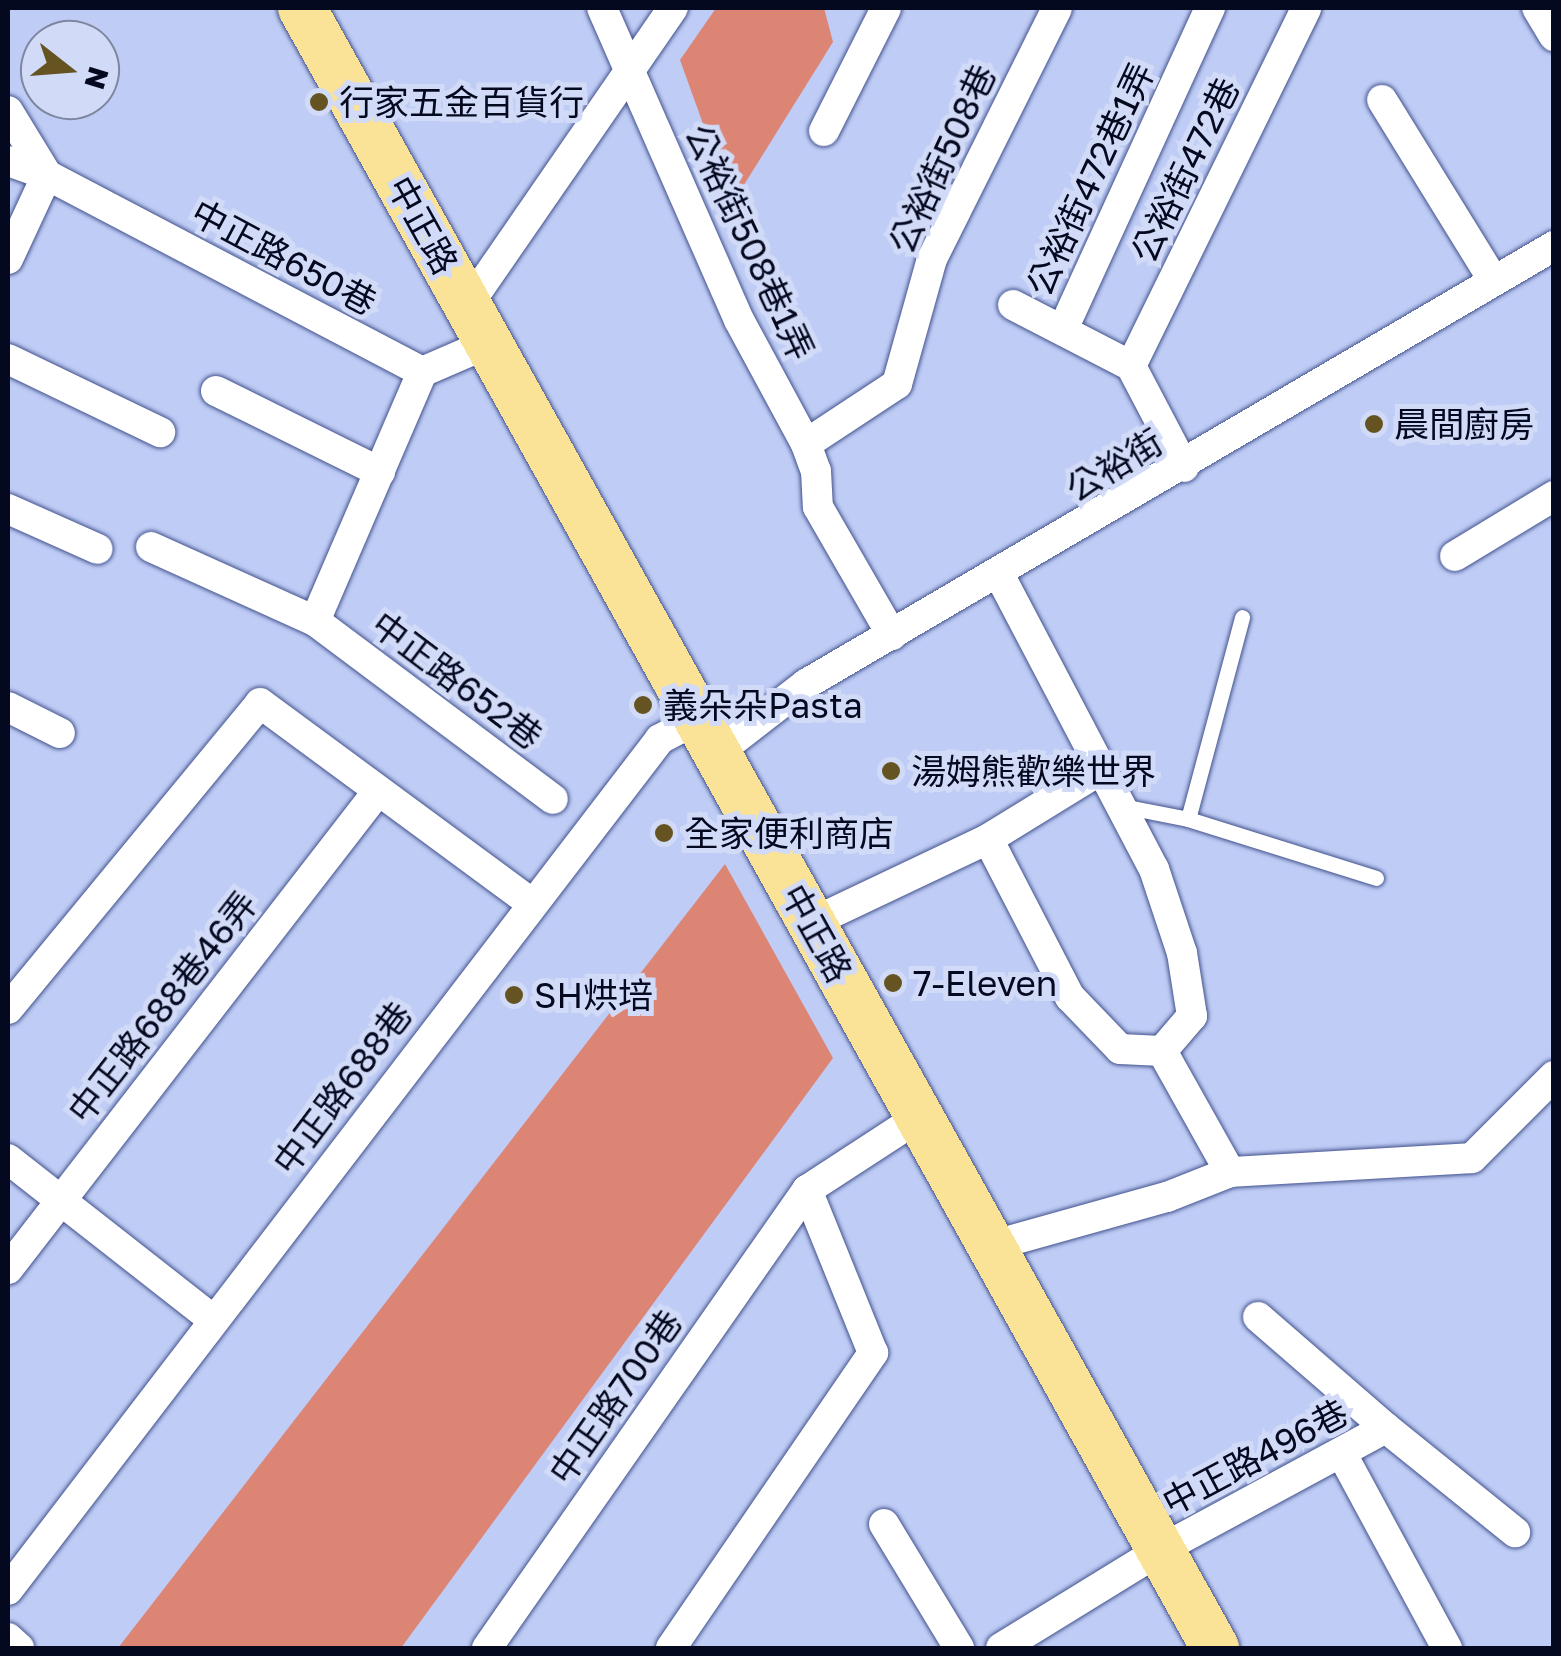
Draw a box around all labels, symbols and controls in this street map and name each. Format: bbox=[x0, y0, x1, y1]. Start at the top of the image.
north arrow bbox=[20, 20, 120, 120]
street label: 公裕街472巷1弄 bbox=[1018, 56, 1162, 302]
street label: 公裕街508巷 bbox=[880, 58, 1004, 260]
text: N bbox=[78, 63, 116, 93]
street label: 公裕街472巷 bbox=[1122, 71, 1248, 269]
place label: 行家五金百貨行 bbox=[339, 81, 584, 123]
marker: 行家五金百貨行 bbox=[308, 91, 330, 113]
street label: 公裕街508巷1弄 bbox=[677, 117, 823, 367]
street label: 中正路 bbox=[379, 169, 467, 281]
street label: 中正路650巷 bbox=[184, 191, 384, 323]
place label: 晨間廚房 bbox=[1394, 403, 1534, 445]
marker: 晨間廚房 bbox=[1363, 413, 1385, 435]
street label: 公裕街 bbox=[1058, 420, 1170, 510]
street label: 中正路652巷 bbox=[364, 603, 550, 757]
place label: 義朵朵Pasta bbox=[663, 684, 863, 726]
marker: 義朵朵Pasta bbox=[632, 694, 654, 716]
place label: 湯姆熊歡樂世界 bbox=[911, 750, 1156, 792]
marker: 湯姆熊歡樂世界 bbox=[880, 760, 902, 782]
place label: 全家便利商店 bbox=[684, 812, 894, 854]
marker: 全家便利商店 bbox=[653, 822, 675, 844]
street label: 中正路 bbox=[773, 877, 861, 989]
street label: 中正路688巷46弄 bbox=[59, 883, 265, 1131]
place label: 7-Eleven bbox=[913, 962, 1057, 1004]
marker: 7-Eleven bbox=[882, 972, 904, 994]
place label: SH烘培 bbox=[534, 974, 653, 1016]
marker: SH烘培 bbox=[503, 984, 525, 1006]
street label: 中正路688巷 bbox=[264, 994, 420, 1182]
street label: 中正路700巷 bbox=[540, 1302, 690, 1492]
street label: 中正路496巷 bbox=[1155, 1391, 1355, 1523]

